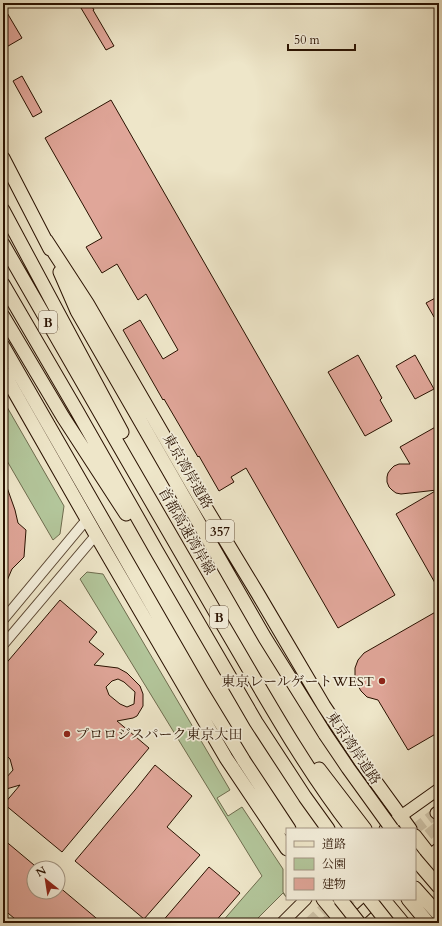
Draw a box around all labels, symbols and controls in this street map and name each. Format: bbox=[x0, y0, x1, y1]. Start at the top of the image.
scale bar bbox=[288, 26, 355, 52]
text: 50 m bbox=[294, 32, 321, 48]
road number: B bbox=[39, 311, 57, 333]
street label: 東京湾岸道路 bbox=[158, 430, 217, 512]
street label: 首都高速湾岸線 bbox=[154, 484, 219, 578]
road number: 357 bbox=[206, 520, 234, 542]
road number: B bbox=[210, 606, 228, 628]
place label: 東京レールゲートWEST bbox=[221, 672, 374, 691]
marker: 東京レールゲートWEST bbox=[377, 676, 387, 686]
street label: 東京湾岸道路 bbox=[322, 708, 385, 788]
place label: プロロジスパーク東京大田 bbox=[75, 725, 243, 744]
marker: プロロジスパーク東京大田 bbox=[62, 729, 72, 739]
legend bbox=[286, 828, 416, 900]
text: 道路 bbox=[322, 836, 346, 852]
text: 公園 bbox=[322, 856, 346, 872]
north arrow bbox=[26, 860, 66, 900]
text: N bbox=[33, 863, 50, 881]
text: 建物 bbox=[322, 876, 346, 892]

